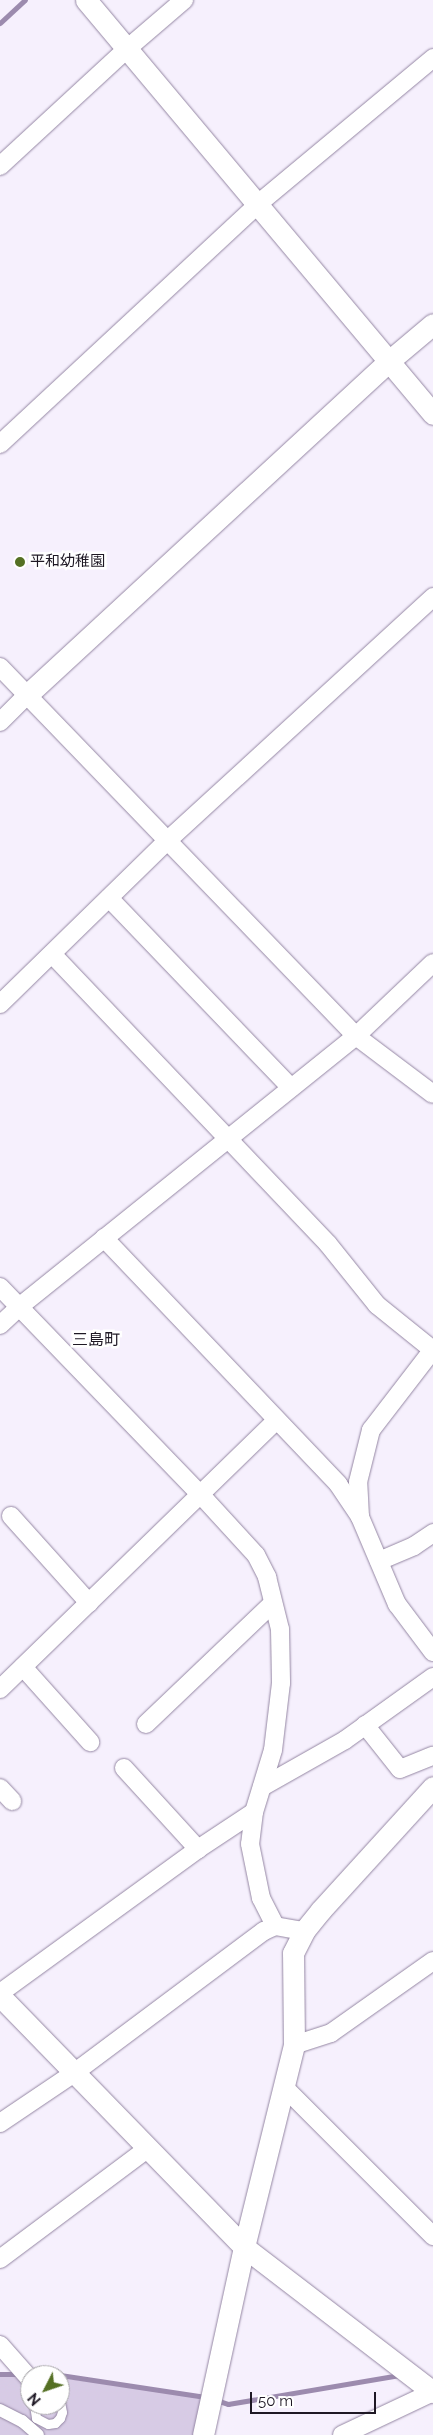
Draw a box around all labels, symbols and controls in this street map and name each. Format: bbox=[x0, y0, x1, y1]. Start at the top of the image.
place label: 平和幼稚園 bbox=[30, 553, 105, 571]
marker: 平和幼稚園 bbox=[14, 556, 26, 568]
district label: 三島町 bbox=[72, 1330, 120, 1350]
north arrow bbox=[20, 2365, 70, 2415]
scale bar bbox=[253, 2382, 379, 2414]
text: N bbox=[25, 2390, 44, 2408]
text: 50 m bbox=[258, 2392, 293, 2410]

